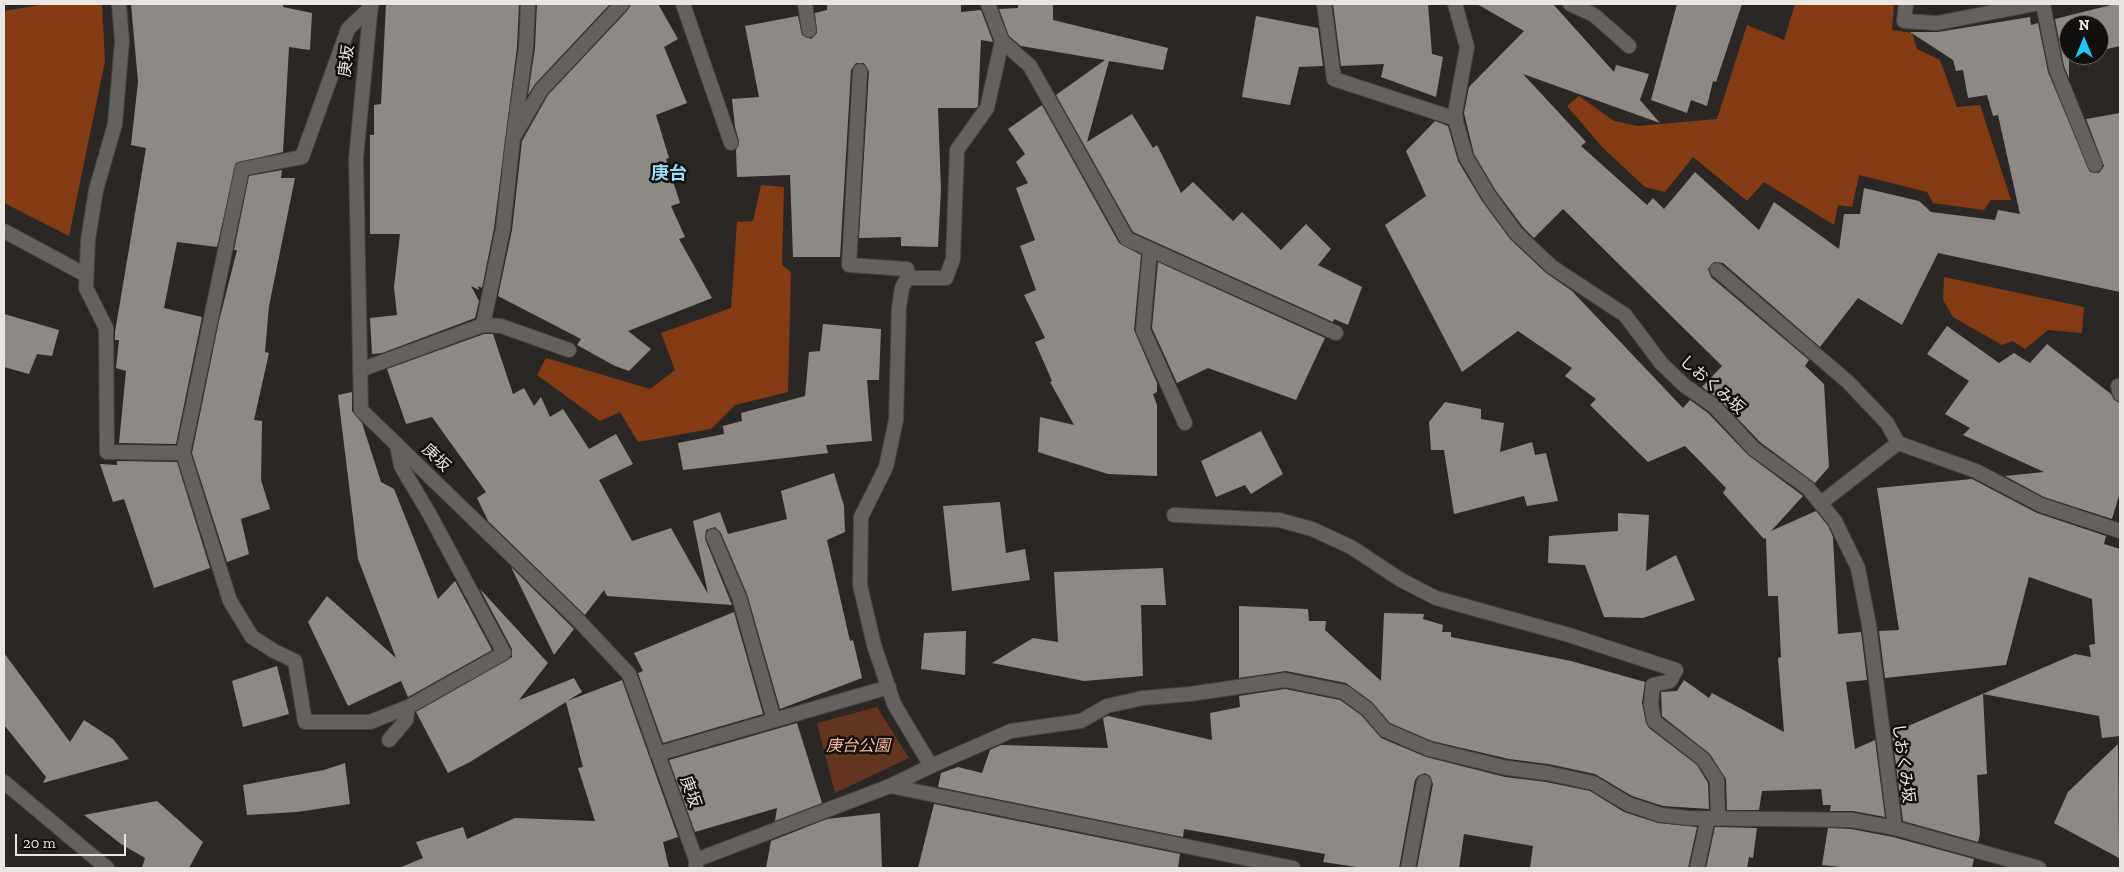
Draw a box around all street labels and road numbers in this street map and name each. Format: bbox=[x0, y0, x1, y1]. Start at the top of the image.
street label: 庚坂 bbox=[336, 44, 358, 78]
street label: しおくみ坂 bbox=[1676, 352, 1748, 418]
street label: 庚坂 bbox=[418, 440, 454, 476]
street label: しおくみ坂 bbox=[1888, 722, 1918, 804]
street label: 庚坂 bbox=[676, 774, 704, 810]

